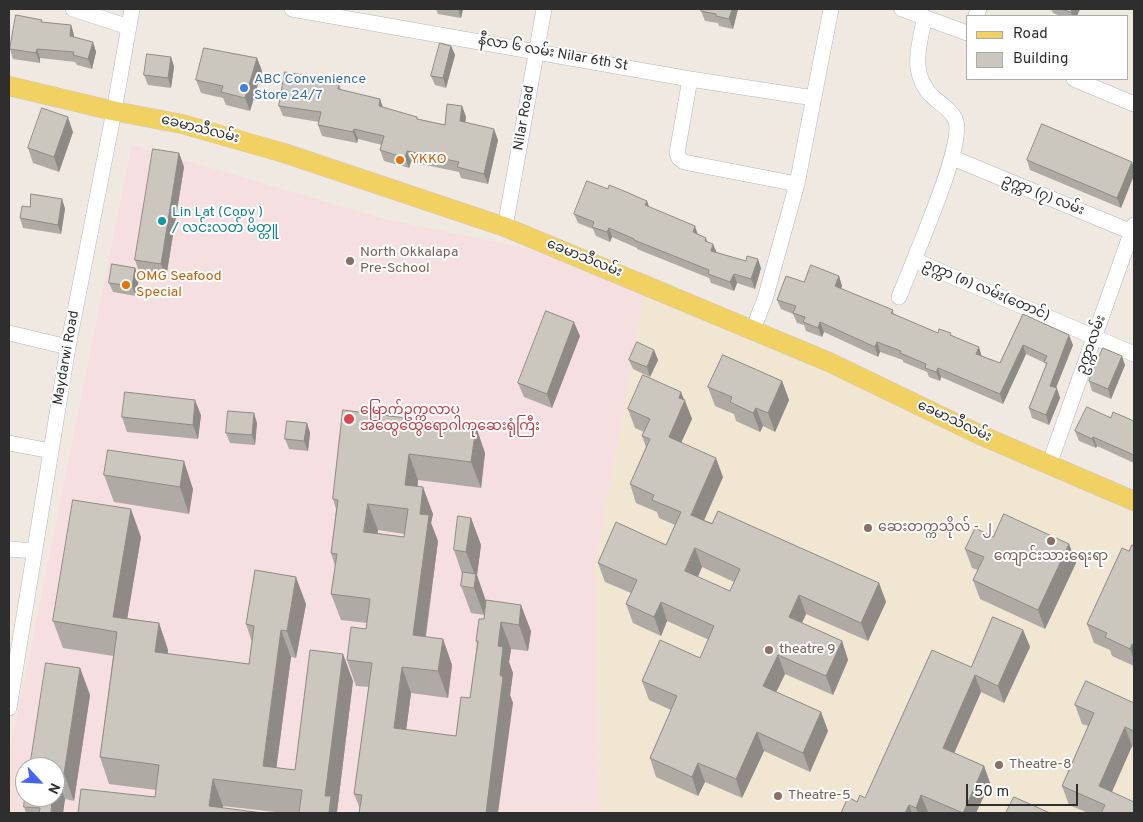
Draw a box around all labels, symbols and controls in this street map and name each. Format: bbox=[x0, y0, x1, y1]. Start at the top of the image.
legend bbox=[966, 15, 1128, 80]
text: Road bbox=[1013, 25, 1048, 44]
street label: နီလာ ၆ လမ်း Nilar 6th St bbox=[477, 33, 629, 75]
text: Building bbox=[1013, 50, 1068, 69]
place label: ABC Convenience Store 24/7 bbox=[254, 72, 366, 104]
marker: ABC Convenience Store 24/7 bbox=[238, 82, 250, 94]
street label: Nilar Road bbox=[511, 84, 539, 152]
street label: ခေမာသီလမ်း bbox=[159, 112, 241, 148]
place label: YKKO bbox=[410, 152, 447, 168]
marker: YKKO bbox=[394, 154, 406, 166]
street label: ဥက္ကာ (၇) လမ်း bbox=[1000, 172, 1086, 220]
place label: Lin Lat (Copy ) / လင်းလတ် မိတ္တူ bbox=[172, 205, 278, 238]
marker: Lin Lat (Copy ) / လင်းလတ် မိတ္တူ bbox=[156, 215, 168, 227]
street label: ခေမာသီလမ်း bbox=[544, 236, 624, 282]
place label: North Okkalapa Pre-School bbox=[360, 245, 458, 278]
marker: North Okkalapa Pre-School bbox=[344, 255, 356, 267]
street label: ဥက္ကာ (၈) လမ်း(တောင်) bbox=[920, 257, 1052, 325]
place label: OMG Seafood Special bbox=[136, 269, 222, 302]
marker: OMG Seafood Special bbox=[120, 279, 132, 291]
street label: Maydarwi Road bbox=[50, 309, 84, 407]
street label: ဥက္ကာလမ်း bbox=[1074, 313, 1110, 377]
street label: ခေမာသီလမ်း bbox=[914, 398, 994, 446]
place label: မြောက်ဥက္ကလာပ အထွေထွေရောဂါကုဆေးရုံကြီး bbox=[360, 403, 540, 436]
marker: မြောက်ဥက္ကလာပ အထွေထွေရောဂါကုဆေးရုံကြီး bbox=[342, 412, 356, 426]
place label: ဆေးတက္ကသိုလ် - ၂ bbox=[878, 520, 992, 536]
marker: ဆေးတက္ကသိုလ် - ၂ bbox=[862, 522, 874, 534]
marker: ကျောင်းသားရေးရာ bbox=[1045, 535, 1057, 547]
place label: ကျောင်းသားရေးရာ bbox=[994, 549, 1108, 565]
place label: theatre 9 bbox=[779, 642, 836, 658]
marker: theatre 9 bbox=[763, 644, 775, 656]
north arrow bbox=[15, 757, 65, 807]
place label: Theatre-8 bbox=[1009, 757, 1072, 773]
marker: Theatre-8 bbox=[993, 759, 1005, 771]
scale bar bbox=[968, 774, 1080, 806]
text: N bbox=[43, 780, 63, 796]
text: 50 m bbox=[974, 783, 1009, 802]
place label: Theatre-5 bbox=[788, 788, 851, 804]
marker: Theatre-5 bbox=[772, 790, 784, 802]

